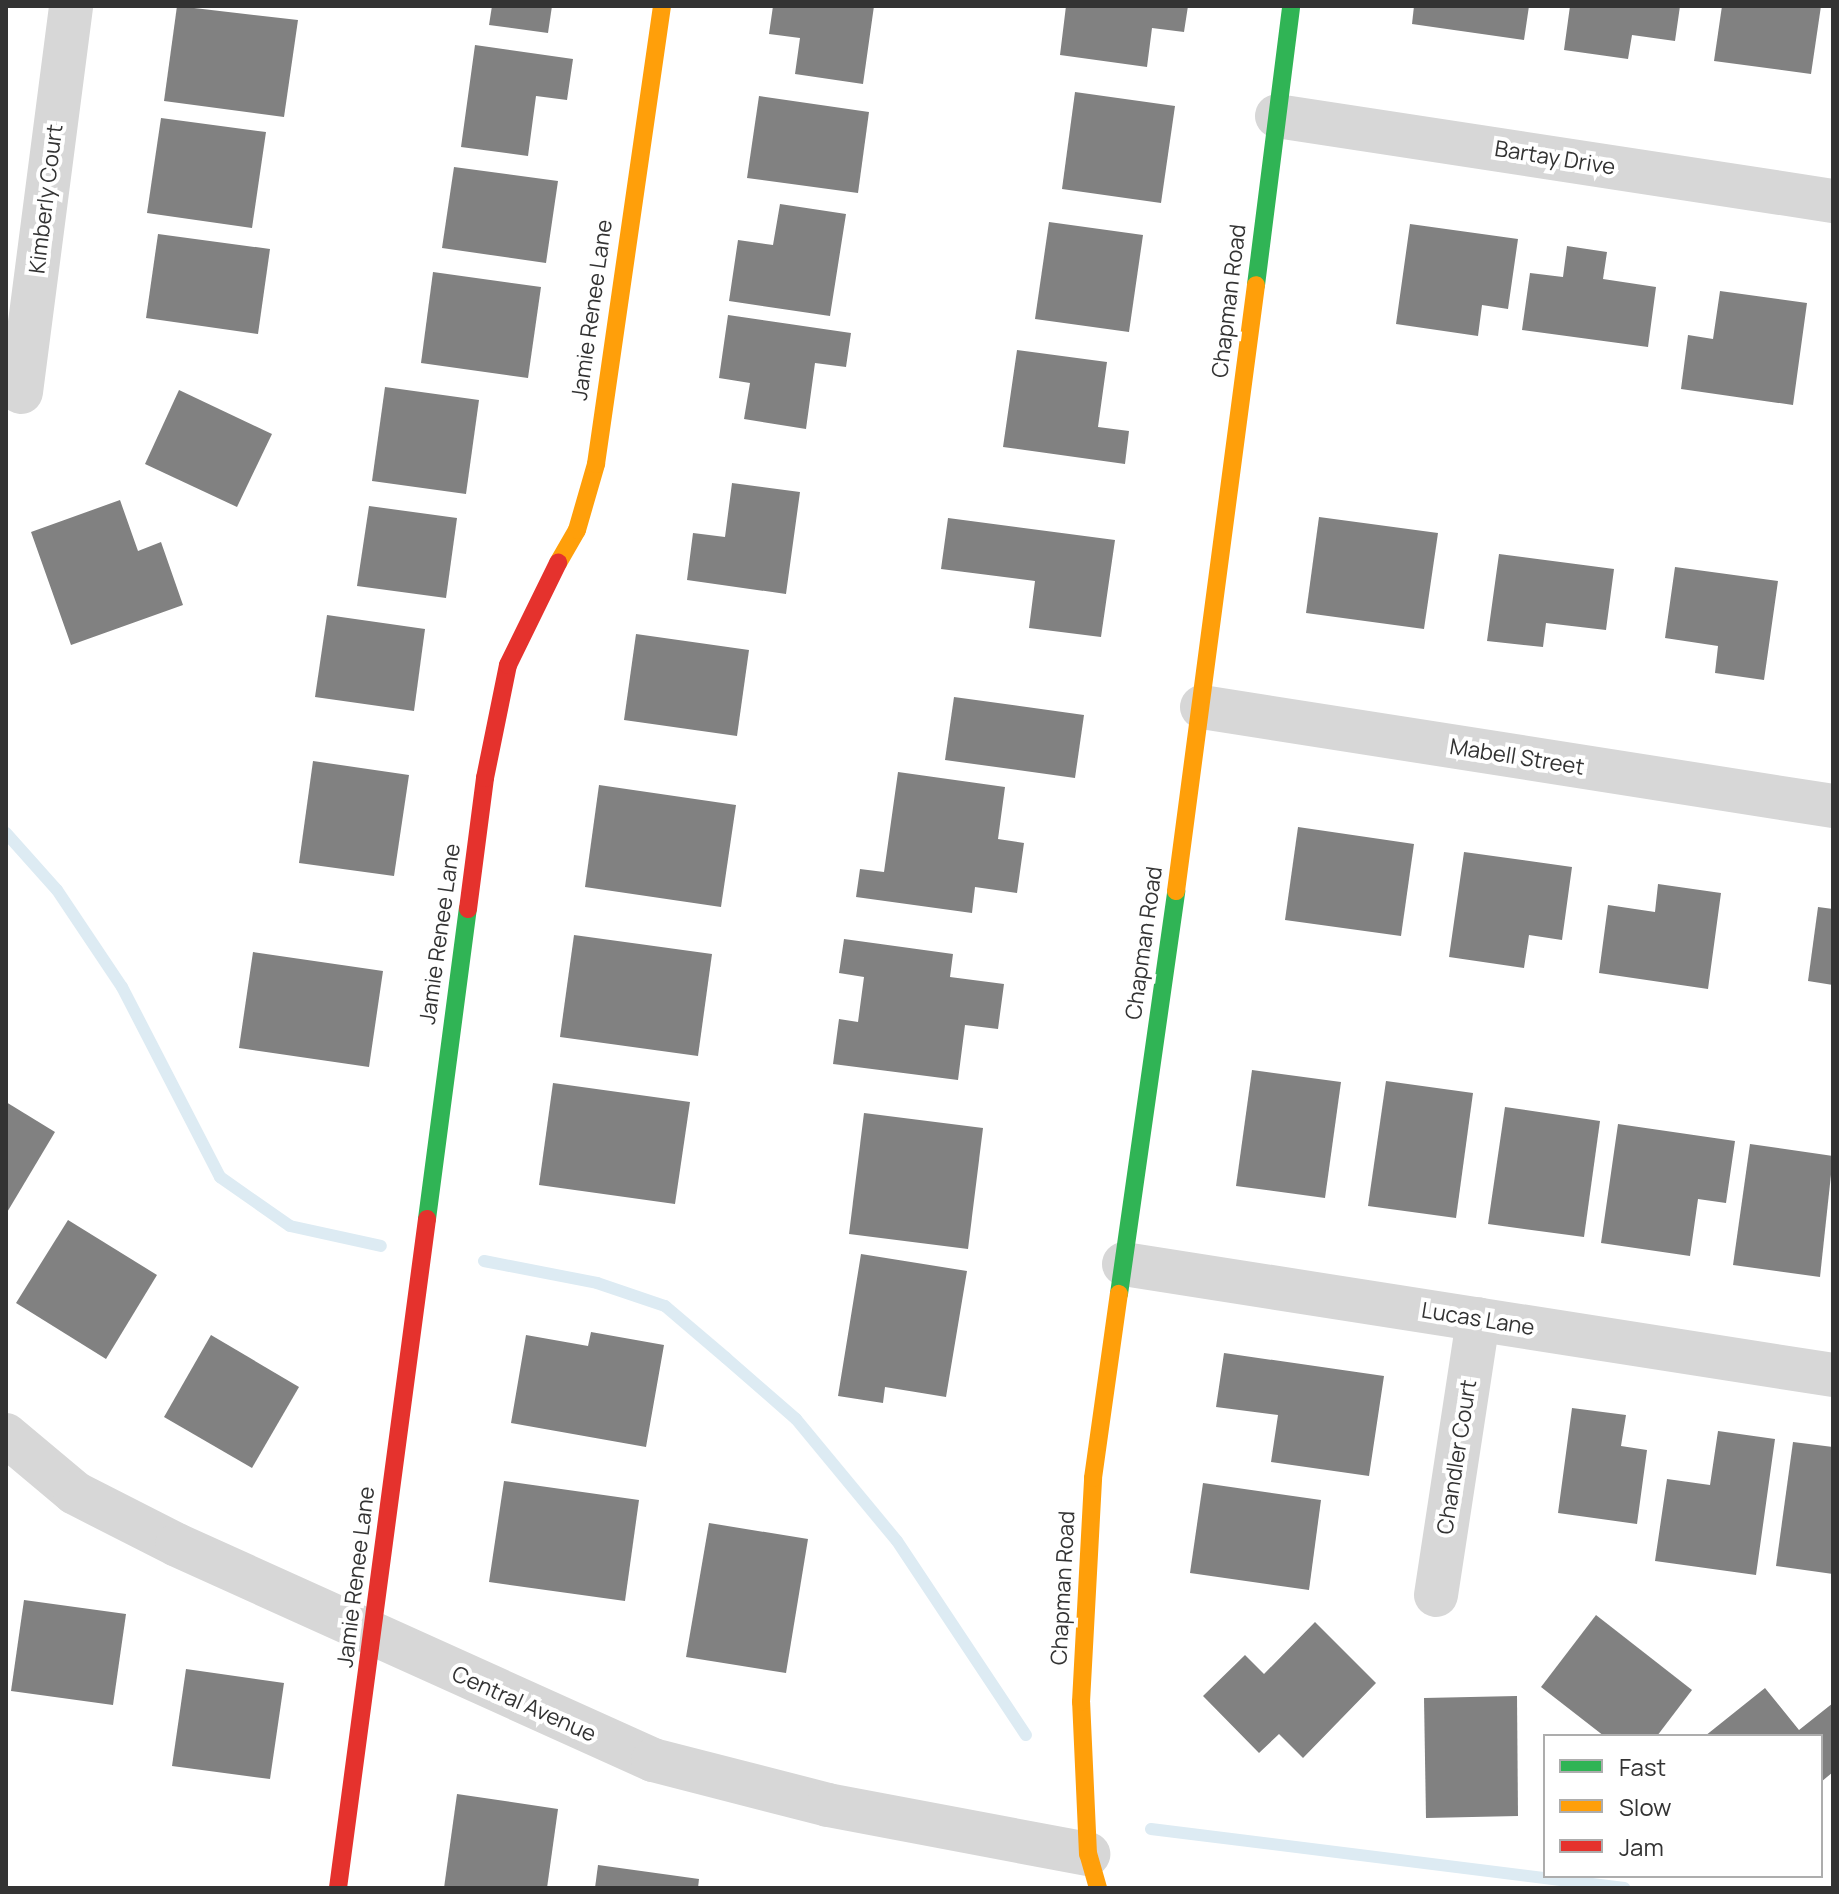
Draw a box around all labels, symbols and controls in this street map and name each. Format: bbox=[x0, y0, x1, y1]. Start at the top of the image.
street label: Kimberly Court bbox=[24, 123, 68, 275]
street label: Bartay Drive bbox=[1493, 135, 1617, 181]
street label: Jamie Renee Lane bbox=[566, 218, 618, 402]
street label: Chapman Road bbox=[1206, 223, 1252, 379]
street label: Mabell Street bbox=[1448, 733, 1586, 781]
street label: Jamie Renee Lane bbox=[414, 842, 466, 1026]
street label: Chapman Road bbox=[1120, 865, 1168, 1021]
street label: Lucas Lane bbox=[1420, 1297, 1536, 1341]
street label: Chandler Court bbox=[1432, 1378, 1482, 1536]
street label: Jamie Renee Lane bbox=[332, 1485, 380, 1669]
street label: Chapman Road bbox=[1046, 1510, 1080, 1666]
street label: Central Avenue bbox=[448, 1660, 600, 1748]
legend bbox=[1543, 1734, 1823, 1878]
text: Fast bbox=[1619, 1750, 1666, 1783]
text: Slow bbox=[1619, 1790, 1672, 1823]
text: Jam bbox=[1619, 1830, 1664, 1863]

